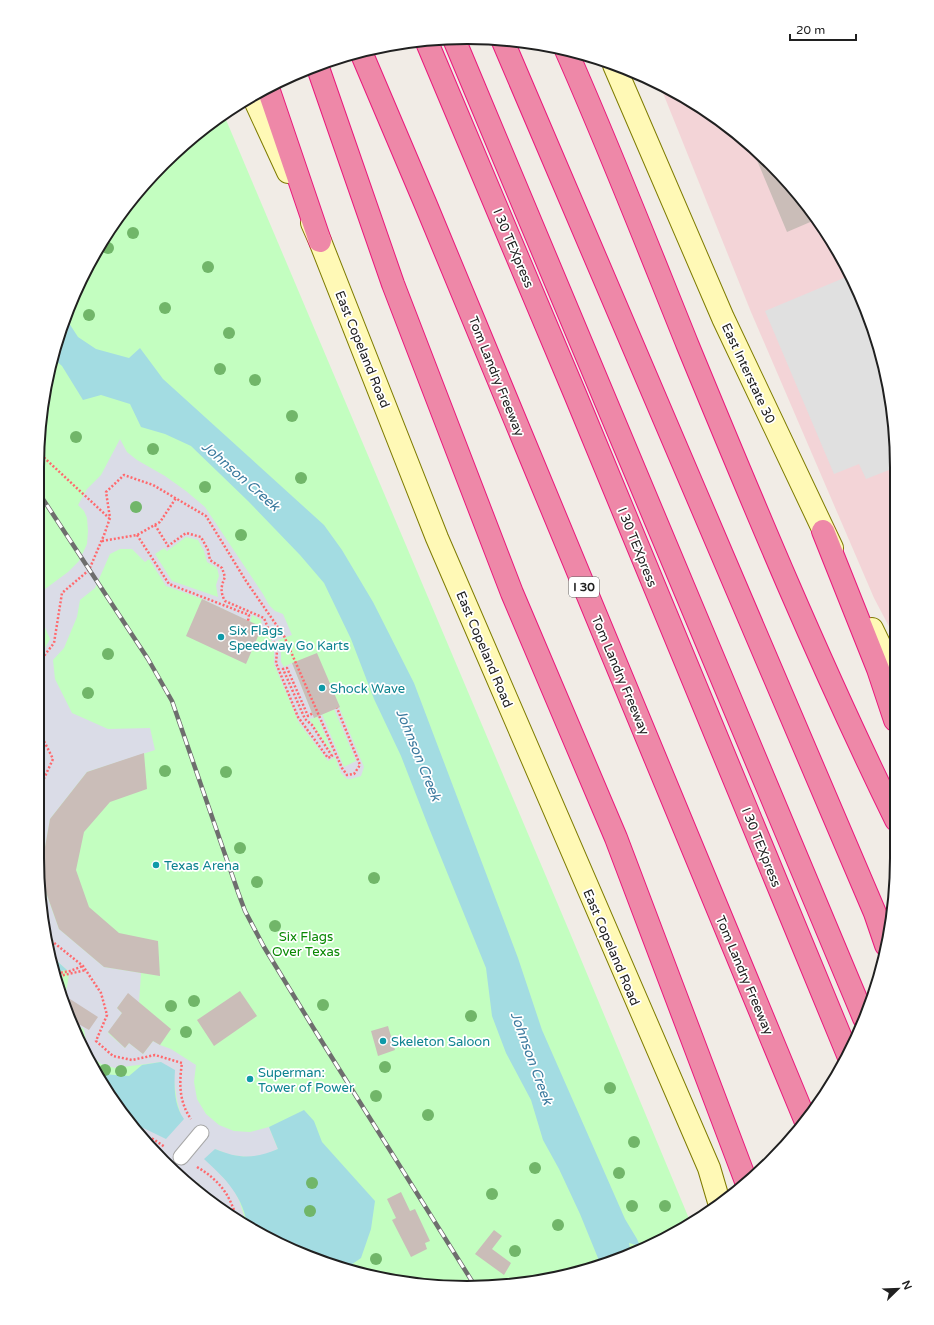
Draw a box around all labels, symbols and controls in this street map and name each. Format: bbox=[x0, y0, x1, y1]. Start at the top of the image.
scale bar bbox=[790, 16, 856, 42]
text: 20 m bbox=[796, 23, 825, 37]
street label: I 30 TEXpress bbox=[489, 206, 537, 290]
street label: East Copeland Road bbox=[331, 288, 393, 410]
street label: Tom Landry Freeway bbox=[465, 314, 527, 439]
street label: East Interstate 30 bbox=[718, 321, 778, 426]
water label: Johnson Creek bbox=[198, 438, 284, 516]
street label: I 30 TEXpress bbox=[614, 505, 660, 590]
road number: I 30 bbox=[569, 577, 599, 597]
street label: East Copeland Road bbox=[452, 589, 516, 710]
street label: Tom Landry Freeway bbox=[588, 613, 652, 737]
place label: Six Flags Speedway Go Karts bbox=[229, 623, 349, 654]
marker: Six Flags Speedway Go Karts bbox=[216, 632, 226, 642]
place label: Shock Wave bbox=[330, 681, 405, 697]
marker: Shock Wave bbox=[317, 683, 327, 693]
water label: Johnson Creek bbox=[392, 707, 445, 805]
street label: I 30 TEXpress bbox=[738, 805, 784, 890]
place label: Texas Arena bbox=[164, 858, 239, 874]
marker: Texas Arena bbox=[151, 860, 161, 870]
street label: East Copeland Road bbox=[579, 887, 643, 1008]
street label: Tom Landry Freeway bbox=[712, 913, 776, 1037]
park label: Six Flags Over Texas bbox=[272, 929, 340, 960]
water label: Johnson Creek bbox=[507, 1009, 557, 1108]
place label: Skeleton Saloon bbox=[391, 1034, 490, 1050]
marker: Skeleton Saloon bbox=[378, 1036, 388, 1046]
place label: Superman: Tower of Power bbox=[258, 1065, 354, 1096]
marker: Superman: Tower of Power bbox=[245, 1074, 255, 1084]
north arrow bbox=[878, 1269, 918, 1309]
text: N bbox=[899, 1279, 914, 1292]

